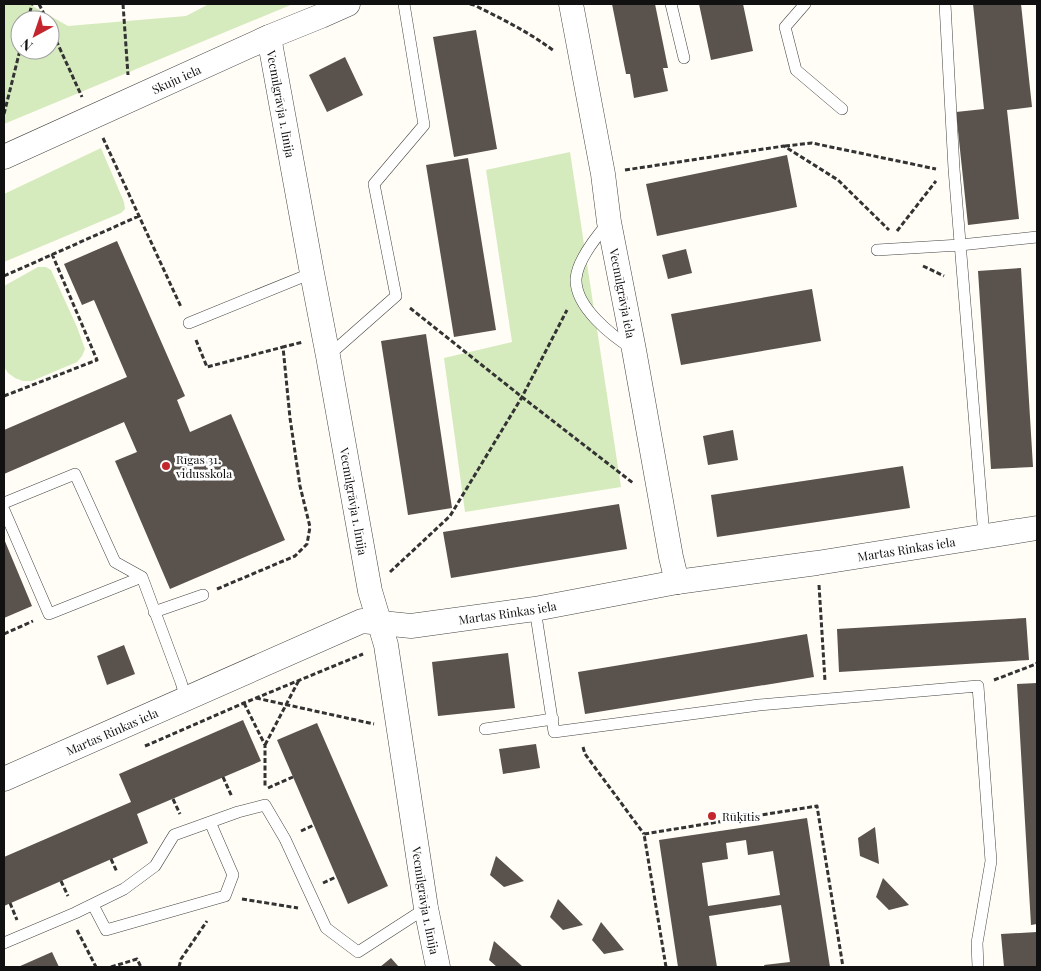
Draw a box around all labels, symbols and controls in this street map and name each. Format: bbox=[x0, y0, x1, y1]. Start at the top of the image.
north arrow bbox=[10, 10, 60, 60]
text: N bbox=[16, 35, 36, 56]
street label: Vecmīlgrāvja 1. līnija bbox=[263, 48, 299, 159]
street label: Skuju iela bbox=[149, 61, 203, 97]
street label: Vecmīlgrāvja iela bbox=[606, 246, 639, 339]
street label: Vecmīlgrāvja 1. līnija bbox=[336, 445, 371, 556]
place label: Rīgas 31. vidusskola bbox=[175, 451, 232, 481]
marker: Rīgas 31. vidusskola bbox=[160, 460, 172, 472]
street label: Martas Rinkas iela bbox=[856, 533, 956, 564]
street label: Martas Rinkas iela bbox=[458, 597, 558, 627]
street label: Martas Rinkas iela bbox=[64, 704, 160, 759]
place label: Rūķītis bbox=[722, 808, 760, 824]
marker: Rūķītis bbox=[706, 810, 718, 822]
street label: Vecmīlgrāvja 1. līnija bbox=[409, 845, 443, 956]

